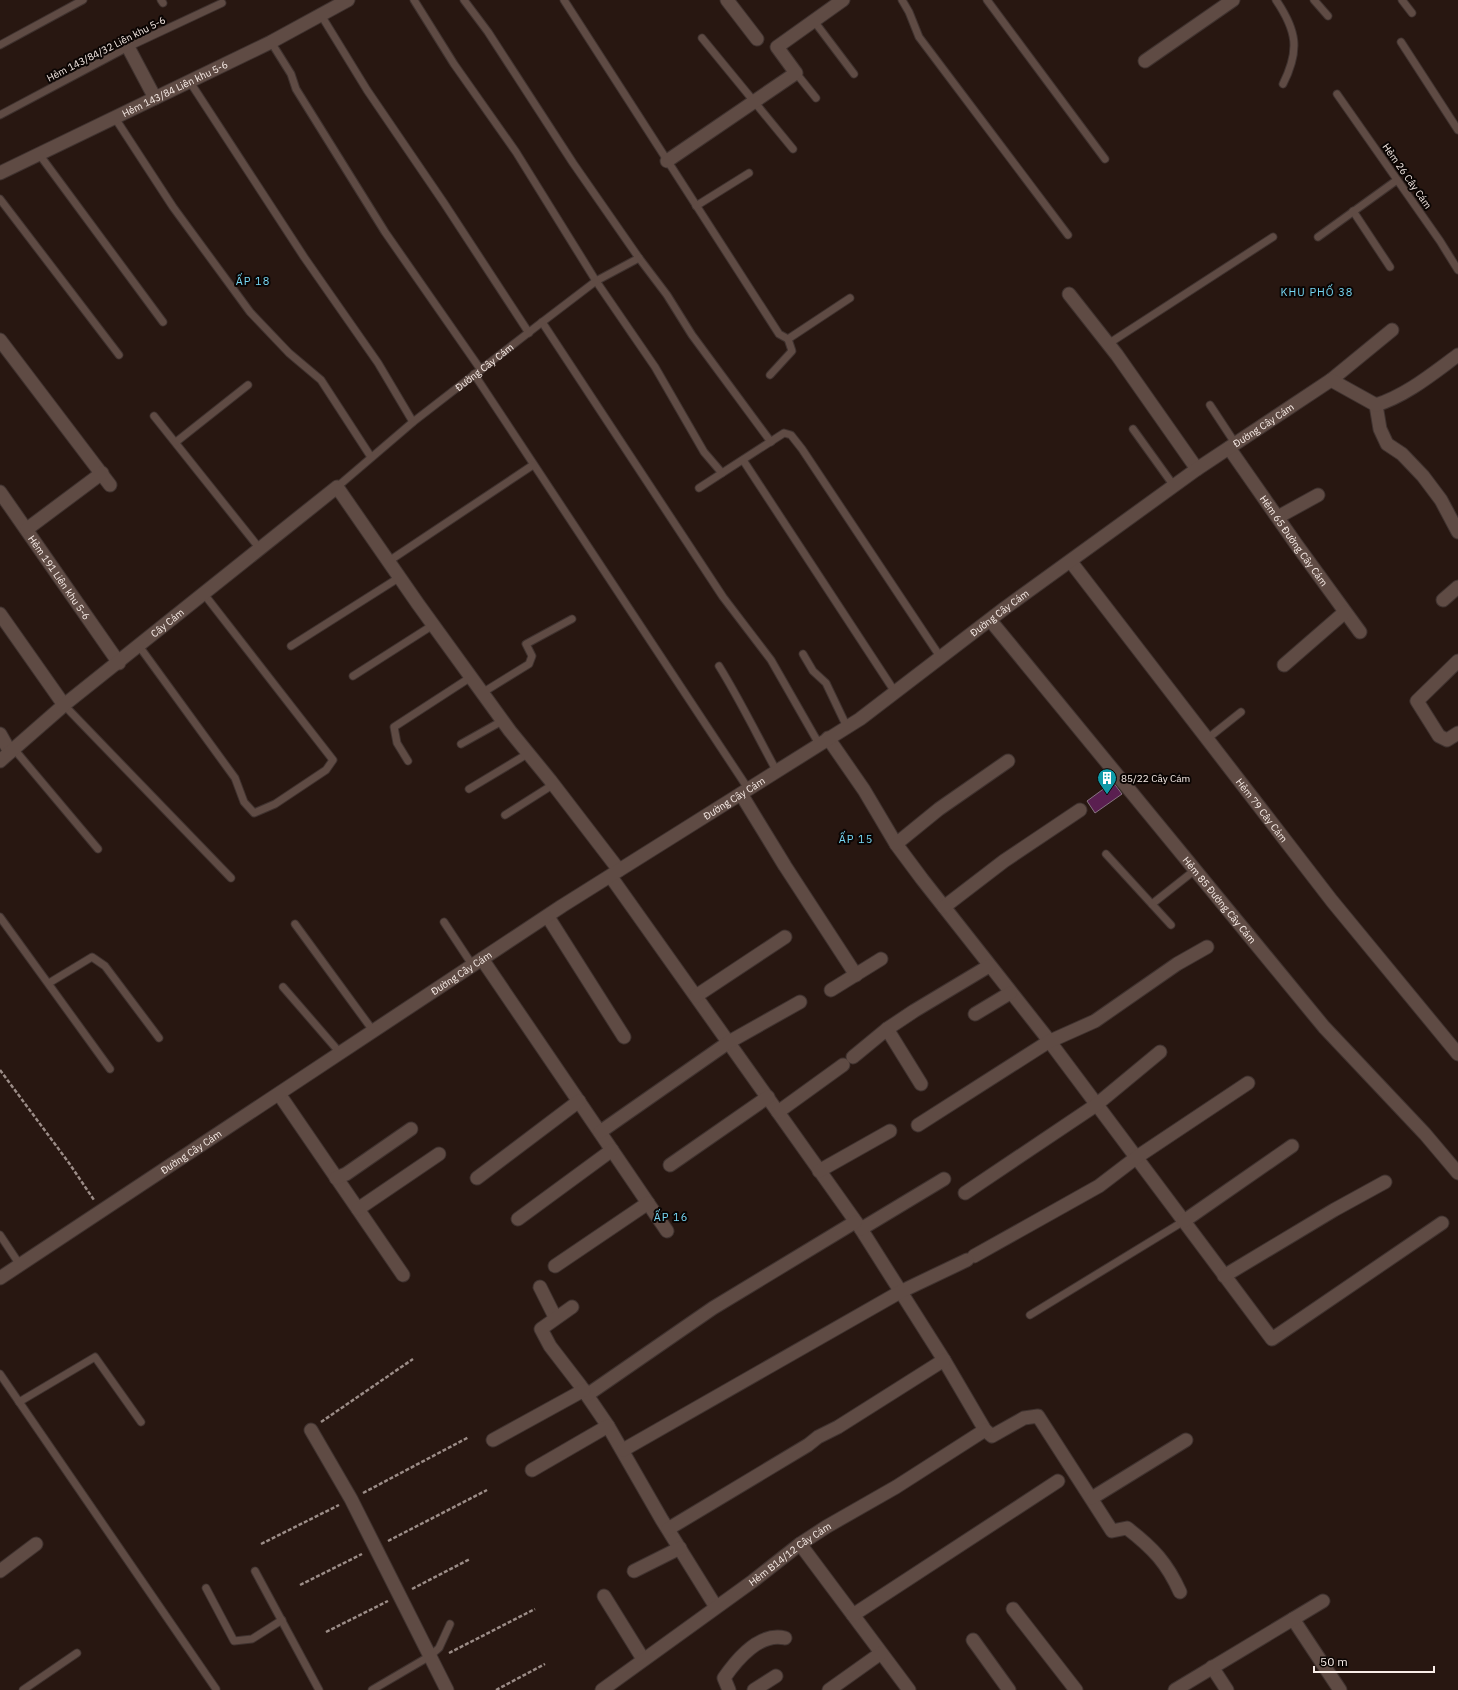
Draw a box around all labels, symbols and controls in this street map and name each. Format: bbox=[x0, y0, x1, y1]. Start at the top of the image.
street label: Hẻm 143/84/32 Liên khu 5-6 bbox=[44, 13, 168, 85]
street label: Hẻm 143/84 Liên khu 5-6 bbox=[120, 57, 230, 120]
street label: Hẻm 26 Cây Cám bbox=[1380, 141, 1434, 211]
district label: ẤP 18 bbox=[236, 272, 270, 288]
district label: KHU PHỐ 38 bbox=[1281, 283, 1353, 299]
street label: Đường Cây Cám bbox=[452, 340, 516, 394]
street label: Đường Cây Cám bbox=[1230, 400, 1296, 450]
street label: Hẻm 65 Đường Cây Cám bbox=[1257, 492, 1331, 588]
street label: Hẻm 191 Liên khu 5-6 bbox=[25, 533, 93, 622]
street label: Đường Cây Cám bbox=[967, 586, 1031, 639]
street label: Cây Cám bbox=[148, 605, 186, 640]
building icon: 85/22 Cây Cám bbox=[1096, 767, 1118, 795]
place label: 85/22 Cây Cám bbox=[1121, 772, 1190, 785]
street label: Đường Cây Cám bbox=[701, 774, 767, 822]
street label: Hẻm 79 Cây Cám bbox=[1233, 775, 1291, 845]
district label: ẤP 15 bbox=[839, 830, 873, 846]
street label: Hẻm 85 Đường Cây Cám bbox=[1180, 854, 1259, 946]
street label: Đường Cây Cám bbox=[428, 948, 494, 998]
street label: Đường Cây Cám bbox=[158, 1127, 224, 1176]
district label: ẤP 16 bbox=[654, 1208, 688, 1224]
street label: Hẻm B14/12 Cây Cám bbox=[746, 1519, 833, 1589]
scale bar bbox=[1314, 1648, 1434, 1674]
text: 50 m bbox=[1320, 1654, 1348, 1669]

